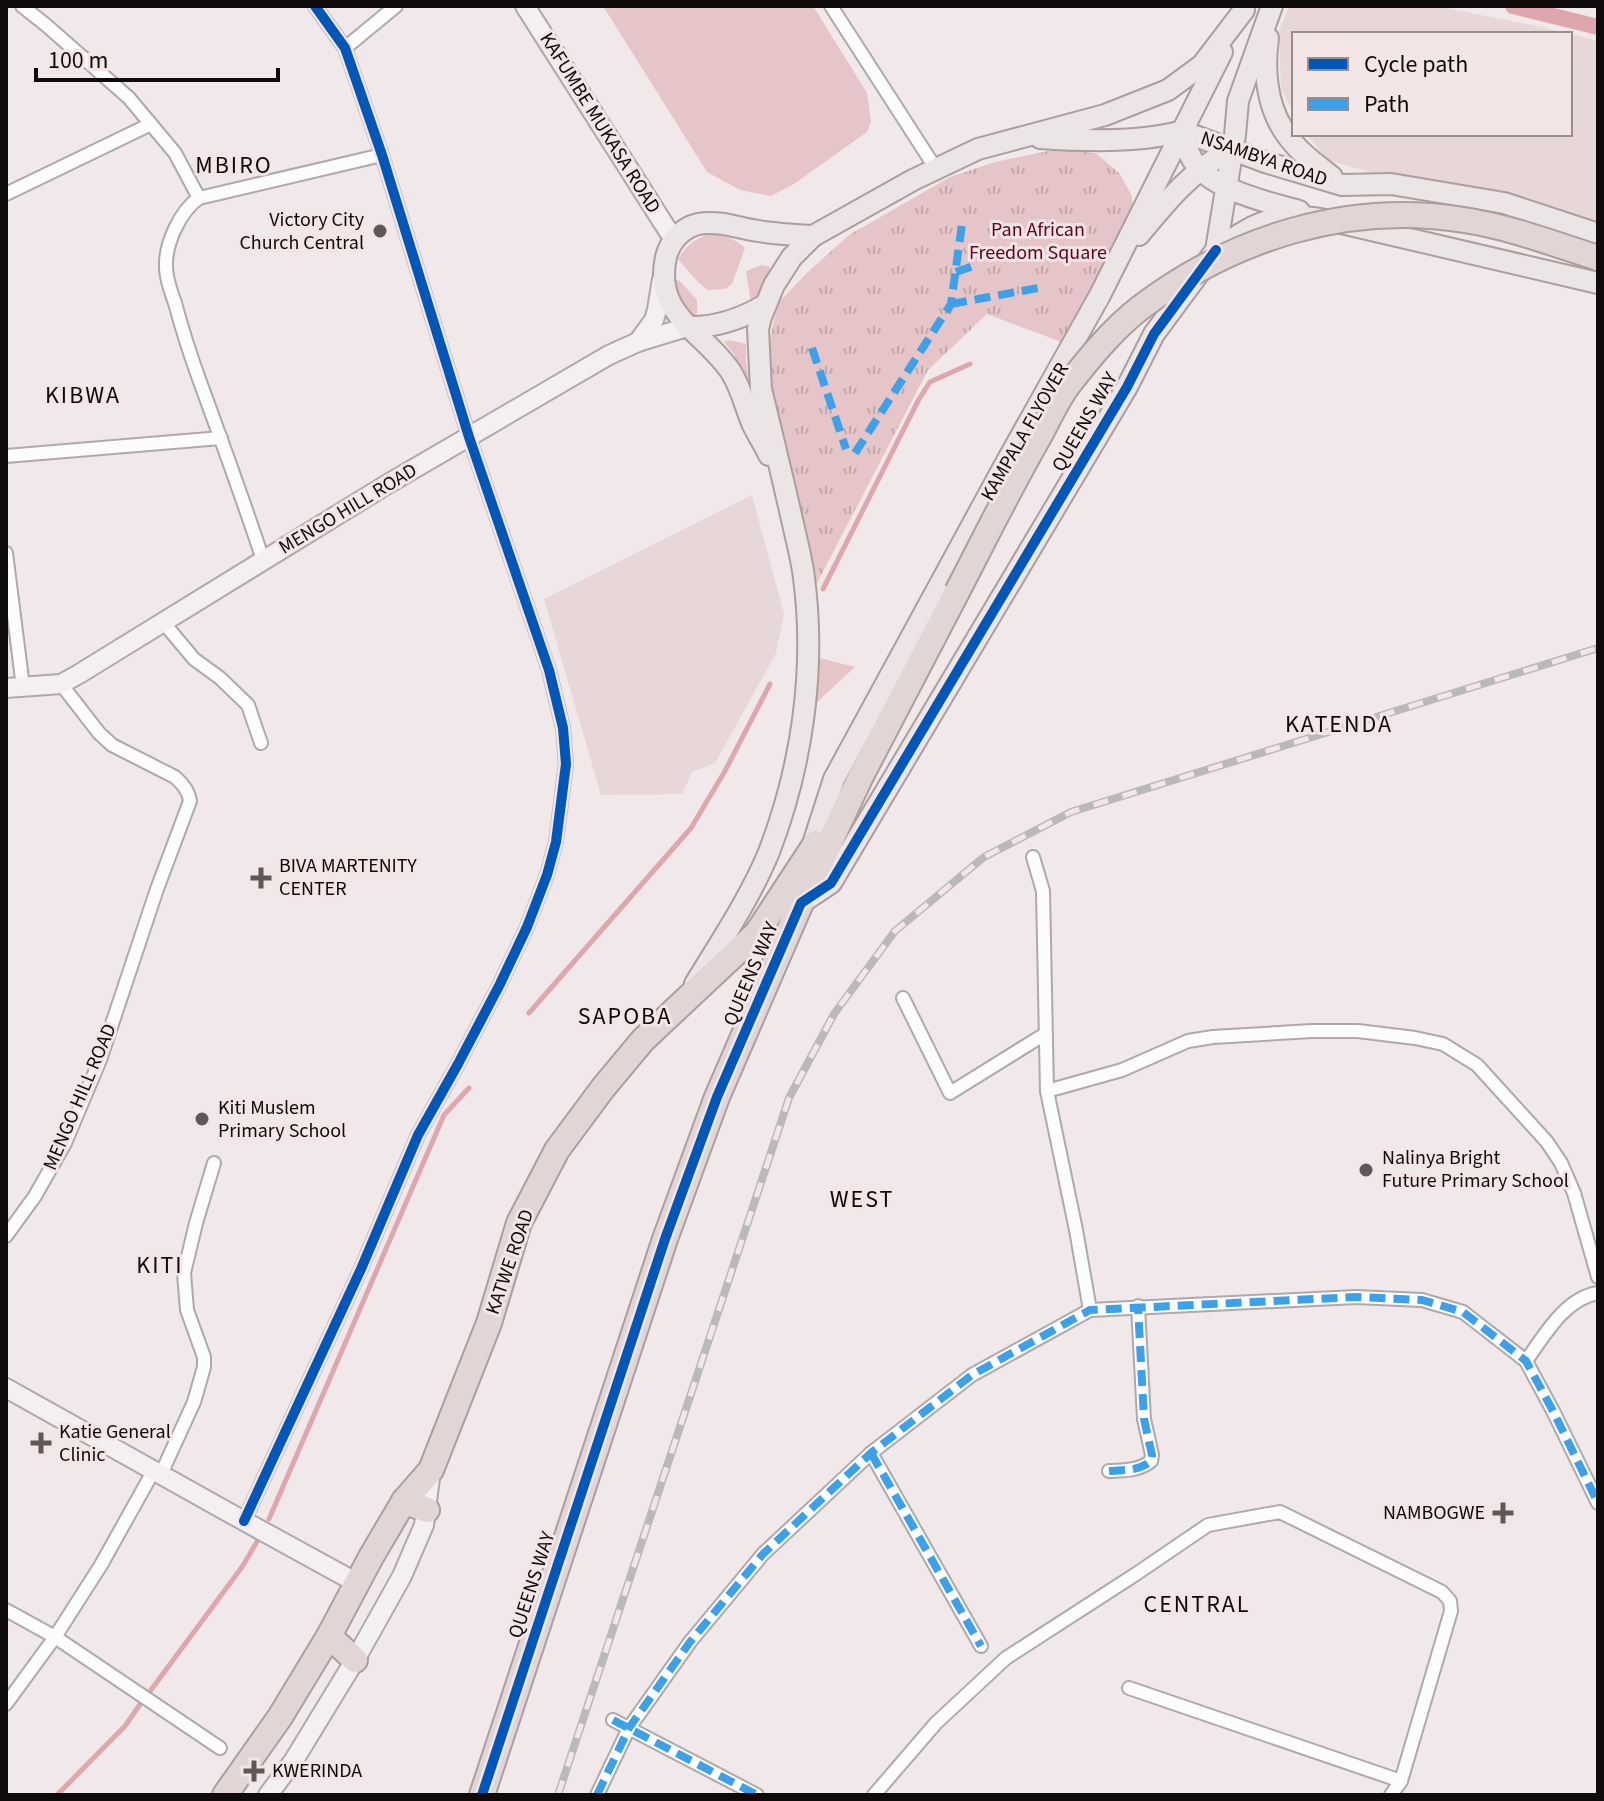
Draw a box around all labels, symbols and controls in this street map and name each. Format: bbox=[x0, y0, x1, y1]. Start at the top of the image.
street label: KAFUMBE MUKASA ROAD bbox=[533, 27, 667, 219]
scale bar bbox=[36, 32, 278, 82]
legend bbox=[1292, 32, 1572, 136]
text: 100 m bbox=[48, 43, 108, 78]
text: Cycle path bbox=[1364, 47, 1468, 82]
text: Path bbox=[1364, 87, 1410, 122]
street label: NSAMBYA ROAD bbox=[1197, 124, 1331, 194]
district label: MBIRO bbox=[195, 148, 273, 183]
place label: Victory City Church Central bbox=[239, 206, 365, 257]
park label: Pan African Freedom Square bbox=[969, 216, 1107, 267]
marker: Victory City Church Central bbox=[371, 222, 389, 240]
street label: KAMPALA FLYOVER bbox=[974, 358, 1076, 506]
street label: QUEENS WAY bbox=[1045, 367, 1125, 477]
district label: KIBWA bbox=[45, 378, 121, 413]
street label: MENGO HILL ROAD bbox=[274, 457, 422, 561]
district label: KATENDA bbox=[1285, 707, 1393, 742]
place label: BIVA MARTENITY CENTER bbox=[279, 852, 417, 903]
marker: BIVA MARTENITY CENTER bbox=[250, 867, 272, 889]
street label: QUEENS WAY bbox=[716, 917, 786, 1030]
district label: SAPOBA bbox=[578, 999, 672, 1034]
street label: MENGO HILL ROAD bbox=[36, 1019, 124, 1175]
place label: Kiti Muslem Primary School bbox=[218, 1094, 346, 1145]
marker: Kiti Muslem Primary School bbox=[193, 1110, 211, 1128]
place label: Nalinya Bright Future Primary School bbox=[1382, 1144, 1569, 1195]
marker: Nalinya Bright Future Primary School bbox=[1357, 1161, 1375, 1179]
district label: WEST bbox=[830, 1182, 894, 1217]
street label: KATWE ROAD bbox=[479, 1206, 541, 1318]
district label: KITI bbox=[136, 1248, 184, 1283]
place label: Katie General Clinic bbox=[59, 1418, 171, 1469]
marker: Katie General Clinic bbox=[30, 1432, 52, 1454]
place label: NAMBOGWE bbox=[1383, 1499, 1485, 1527]
marker: NAMBOGWE bbox=[1492, 1502, 1514, 1524]
street label: QUEENS WAY bbox=[502, 1528, 563, 1642]
district label: CENTRAL bbox=[1143, 1587, 1251, 1622]
place label: KWERINDA bbox=[272, 1757, 362, 1785]
marker: KWERINDA bbox=[243, 1760, 265, 1782]

